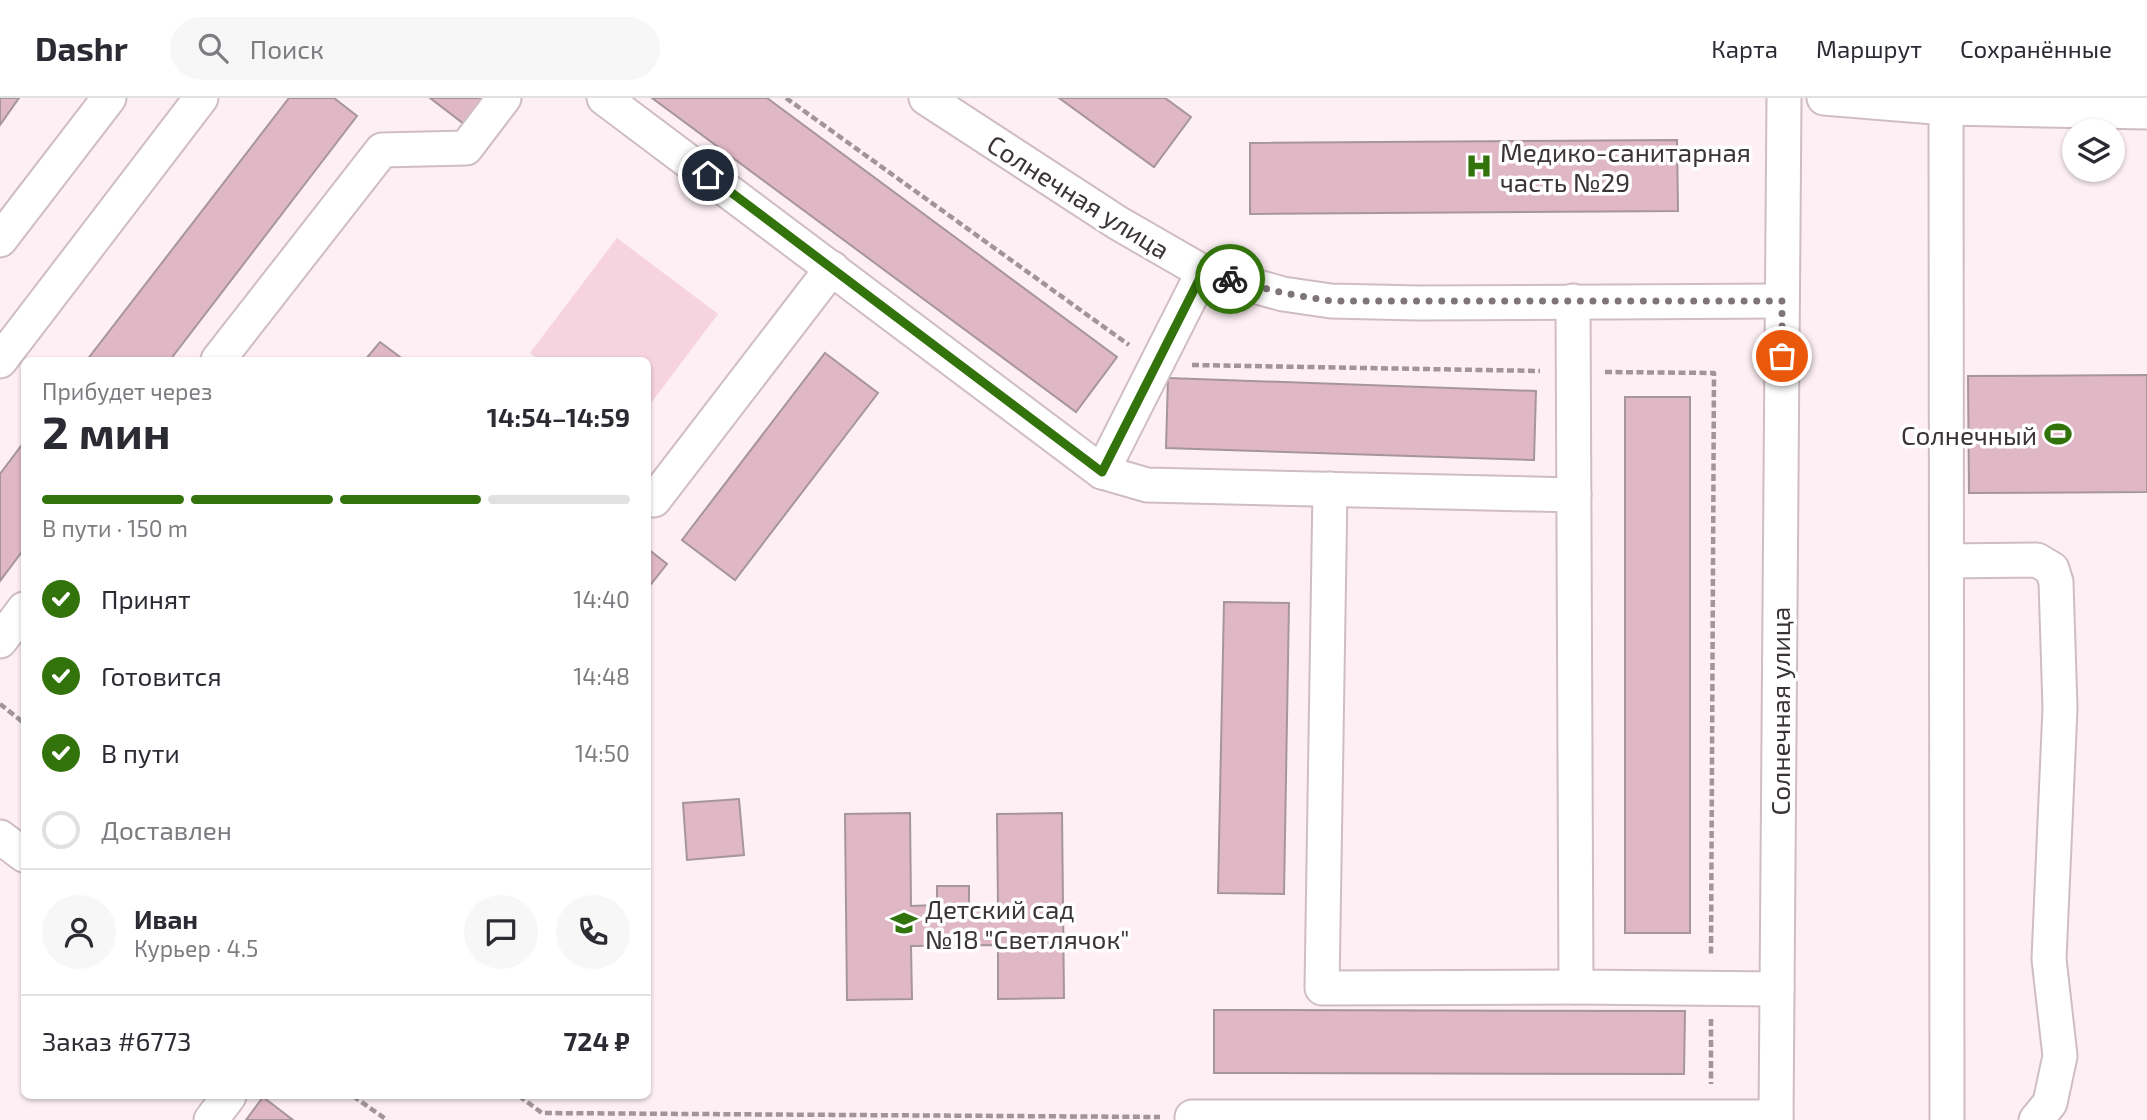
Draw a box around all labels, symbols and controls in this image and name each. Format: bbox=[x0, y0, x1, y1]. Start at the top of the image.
search box bbox=[170, 17, 660, 80]
text: Dashr bbox=[35, 28, 128, 68]
icon: search bbox=[194, 29, 232, 67]
text: Поиск bbox=[250, 33, 324, 64]
text: Карта bbox=[1711, 34, 1778, 63]
text: Маршрут bbox=[1816, 34, 1922, 63]
text: Сохранённые bbox=[1960, 34, 2112, 63]
map controls bbox=[2062, 119, 2125, 182]
button: layers bbox=[2062, 119, 2125, 182]
street label: Солнечная улица bbox=[982, 128, 1176, 265]
place label: Медико-санитарная часть №29 bbox=[1500, 136, 1751, 197]
pin bbox=[678, 145, 738, 205]
hospital icon: Медико-санитарная часть №29 bbox=[1464, 151, 1494, 181]
icon: home bbox=[689, 156, 727, 194]
courier bbox=[1195, 244, 1265, 314]
icon: bike bbox=[1211, 260, 1249, 298]
pin bbox=[1752, 326, 1812, 386]
icon: bag bbox=[1763, 337, 1801, 375]
text: Прибудет через bbox=[42, 377, 212, 405]
text: 14:54–14:59 bbox=[487, 401, 630, 432]
text: 2 мин bbox=[42, 403, 171, 458]
place label: Солнечный bbox=[1901, 419, 2037, 450]
sports icon: Солнечный bbox=[2043, 419, 2073, 449]
text: В пути · 150 m bbox=[42, 514, 188, 542]
icon: check bbox=[42, 580, 80, 618]
text: Принят bbox=[101, 583, 191, 614]
text: 14:40 bbox=[573, 585, 630, 613]
street label: Солнечная улица bbox=[1764, 607, 1796, 815]
icon: check bbox=[42, 657, 80, 695]
text: Готовится bbox=[101, 660, 222, 691]
text: 14:48 bbox=[573, 662, 630, 690]
icon: check bbox=[42, 734, 80, 772]
text: В пути bbox=[101, 737, 180, 768]
text: 14:50 bbox=[575, 739, 630, 767]
text: Доставлен bbox=[101, 814, 232, 845]
place label: Детский сад №18 "Светлячок" bbox=[925, 893, 1130, 954]
button: person bbox=[42, 895, 116, 969]
button: chat bbox=[464, 895, 538, 969]
button: phone bbox=[556, 895, 630, 969]
text: Иван bbox=[134, 903, 198, 934]
school or university icon: Детский сад №18 "Светлячок" bbox=[889, 908, 919, 938]
text: Курьер · 4.5 bbox=[134, 934, 258, 962]
text: Заказ #6773 bbox=[42, 1025, 191, 1056]
text: 724 ₽ bbox=[564, 1025, 630, 1056]

